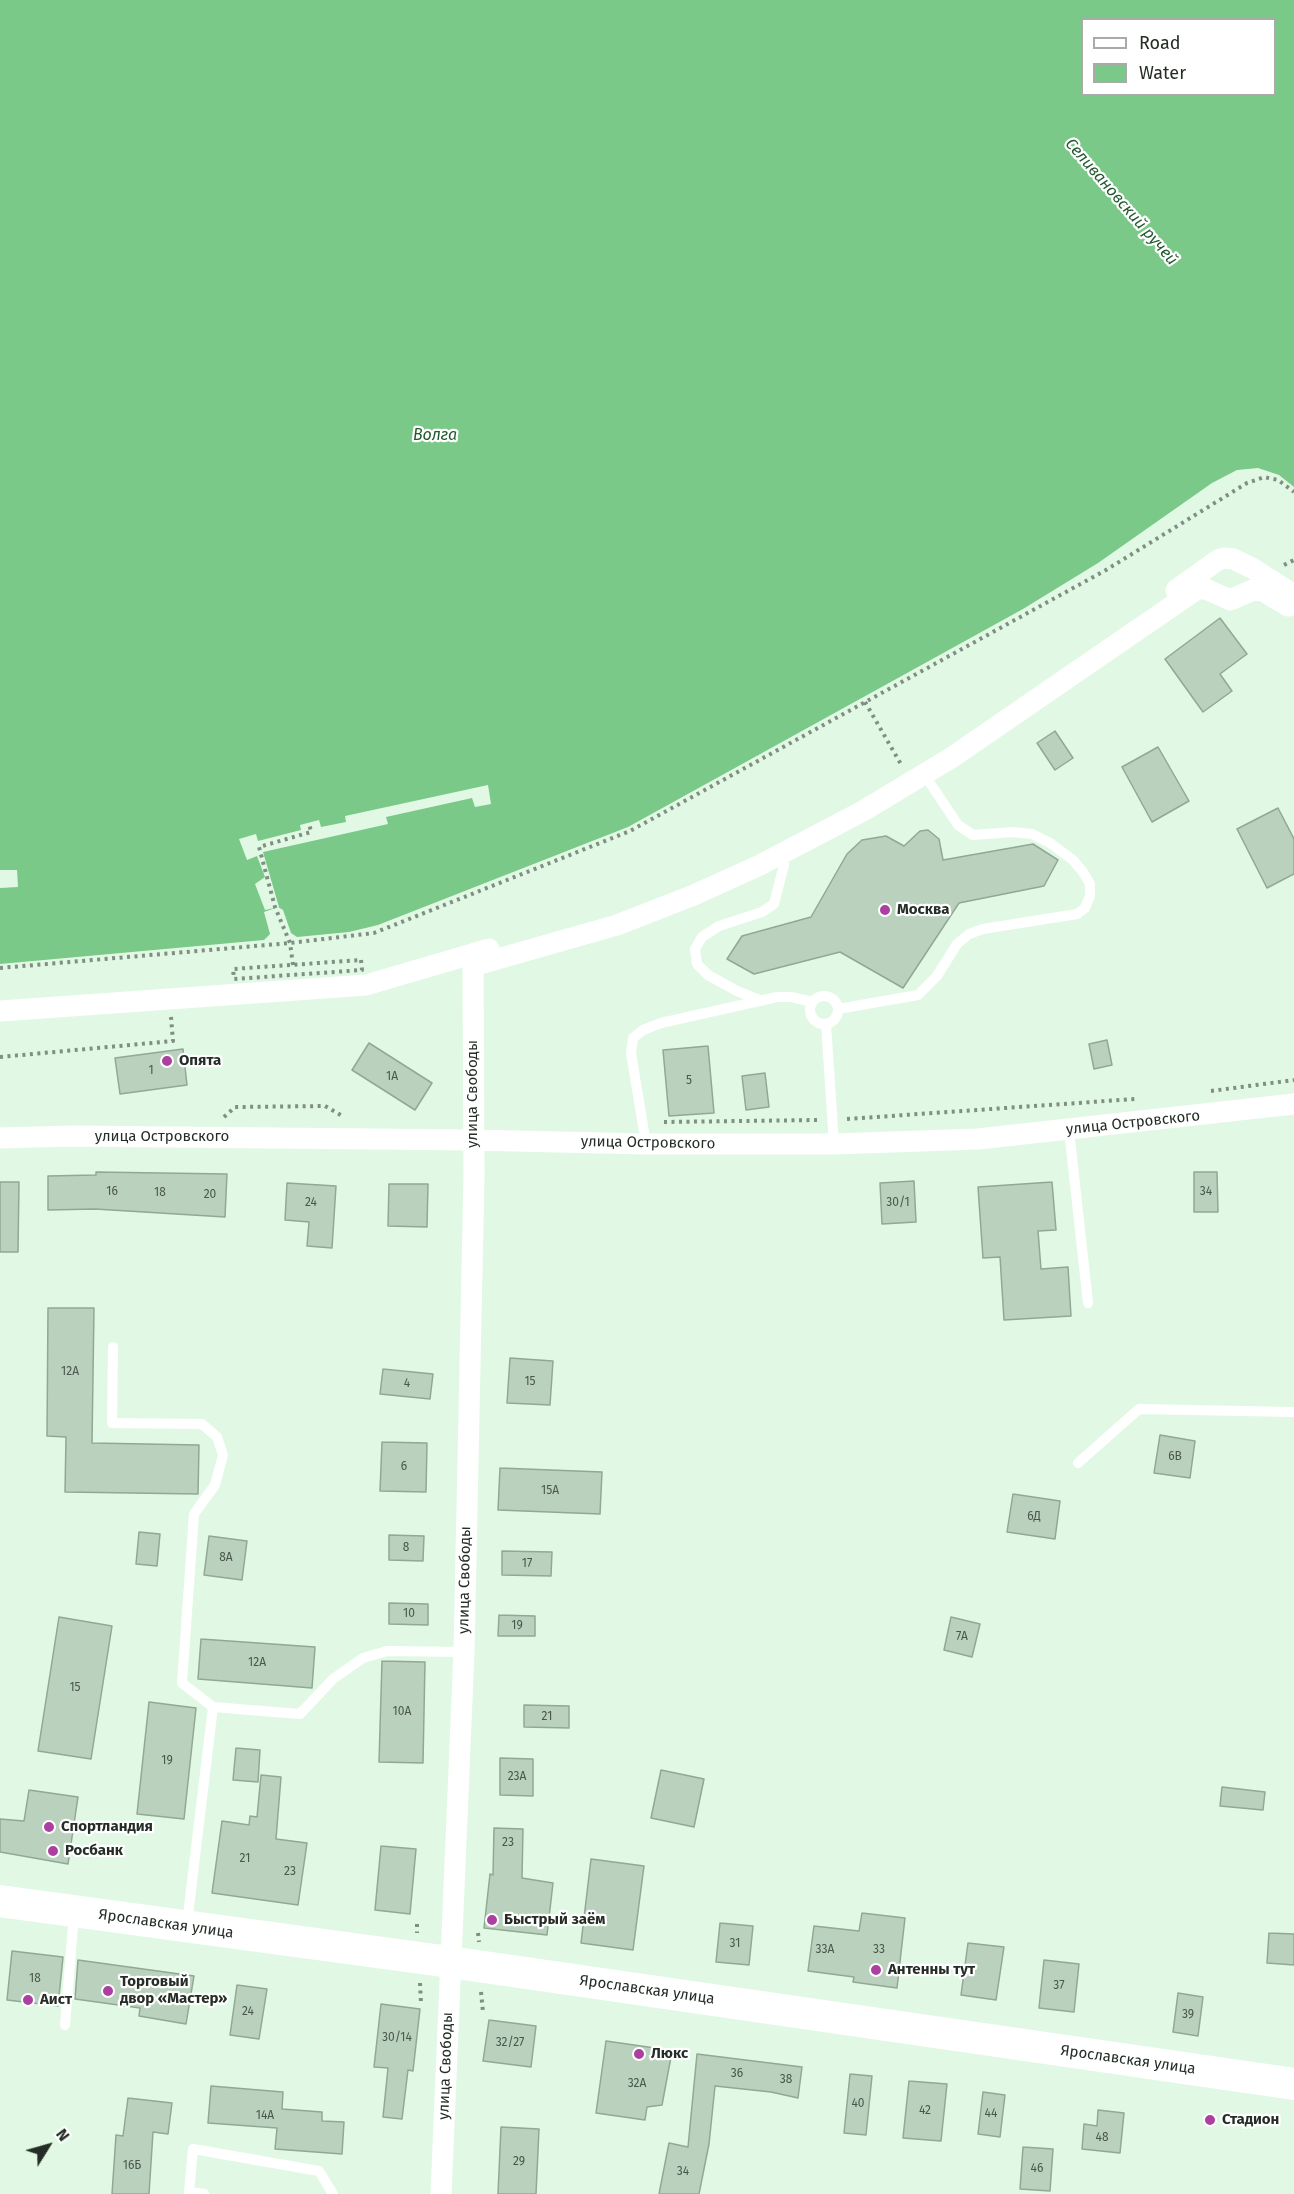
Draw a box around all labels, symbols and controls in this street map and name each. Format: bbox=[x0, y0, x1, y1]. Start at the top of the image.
legend bbox=[1081, 18, 1276, 96]
text: Road bbox=[1139, 32, 1181, 54]
text: Water bbox=[1139, 62, 1186, 84]
water label: Селивановский ручей bbox=[1061, 135, 1181, 269]
water label: Волга bbox=[413, 426, 457, 446]
place label: Москва bbox=[897, 901, 949, 919]
marker: Москва bbox=[878, 903, 892, 917]
street label: улица Свободы bbox=[464, 1040, 482, 1148]
place label: Опята bbox=[179, 1052, 221, 1070]
marker: Опята bbox=[160, 1054, 174, 1068]
house number: 1 bbox=[148, 1064, 154, 1078]
house number: 1А bbox=[386, 1070, 398, 1084]
house number: 5 bbox=[686, 1074, 692, 1088]
street label: улица Островского bbox=[1065, 1107, 1201, 1139]
street label: улица Островского bbox=[95, 1128, 229, 1146]
street label: улица Островского bbox=[581, 1133, 715, 1153]
house number: 16 bbox=[106, 1185, 118, 1199]
house number: 34 bbox=[1200, 1185, 1212, 1199]
house number: 18 bbox=[154, 1186, 166, 1200]
house number: 20 bbox=[204, 1188, 216, 1202]
house number: 24 bbox=[305, 1196, 317, 1210]
house number: 30/1 bbox=[886, 1196, 910, 1210]
house number: 12А bbox=[61, 1365, 79, 1379]
house number: 15 bbox=[524, 1375, 536, 1389]
house number: 4 bbox=[404, 1377, 410, 1391]
house number: 6В bbox=[1168, 1450, 1182, 1464]
house number: 6 bbox=[401, 1460, 407, 1474]
house number: 15А bbox=[541, 1484, 559, 1498]
house number: 6Д bbox=[1027, 1510, 1041, 1524]
street label: улица Свободы bbox=[455, 1526, 475, 1634]
house number: 8 bbox=[403, 1541, 409, 1555]
house number: 8А bbox=[219, 1551, 233, 1565]
house number: 17 bbox=[522, 1557, 532, 1571]
house number: 10 bbox=[403, 1607, 415, 1621]
house number: 19 bbox=[511, 1619, 523, 1633]
house number: 7А bbox=[956, 1630, 968, 1644]
house number: 12А bbox=[248, 1656, 266, 1670]
house number: 15 bbox=[69, 1681, 81, 1695]
house number: 10А bbox=[393, 1705, 411, 1719]
house number: 21 bbox=[542, 1710, 552, 1724]
house number: 19 bbox=[161, 1754, 173, 1768]
house number: 23А bbox=[508, 1770, 526, 1784]
place label: Спортландия bbox=[61, 1818, 153, 1836]
marker: Спортландия bbox=[42, 1820, 56, 1834]
house number: 23 bbox=[502, 1836, 514, 1850]
place label: Росбанк bbox=[65, 1842, 123, 1860]
marker: Росбанк bbox=[46, 1844, 60, 1858]
house number: 21 bbox=[240, 1852, 250, 1866]
house number: 23 bbox=[284, 1865, 296, 1879]
street label: Ярославская улица bbox=[97, 1906, 235, 1942]
place label: Быстрый заём bbox=[504, 1911, 605, 1929]
marker: Быстрый заём bbox=[485, 1913, 499, 1927]
house number: 31 bbox=[730, 1937, 740, 1951]
house number: 33А bbox=[816, 1943, 834, 1957]
house number: 33 bbox=[873, 1943, 885, 1957]
place label: Антенны тут bbox=[888, 1961, 975, 1979]
marker: Антенны тут bbox=[869, 1963, 883, 1977]
house number: 18 bbox=[29, 1972, 41, 1986]
street label: Ярославская улица bbox=[578, 1972, 716, 2008]
place label: Торговый двор «Мастер» bbox=[120, 1973, 227, 2008]
house number: 37 bbox=[1053, 1979, 1065, 1993]
marker: Торговый двор «Мастер» bbox=[101, 1984, 115, 1998]
place label: Аист bbox=[40, 1991, 72, 2009]
marker: Аист bbox=[21, 1993, 35, 2007]
house number: 24 bbox=[242, 2005, 254, 2019]
house number: 39 bbox=[1182, 2008, 1194, 2022]
street label: улица Свободы bbox=[435, 2012, 457, 2120]
house number: 30/14 bbox=[382, 2031, 412, 2045]
house number: 32/27 bbox=[496, 2036, 524, 2050]
street label: Ярославская улица bbox=[1059, 2042, 1197, 2078]
place label: Люкс bbox=[651, 2045, 688, 2063]
marker: Люкс bbox=[632, 2047, 646, 2061]
house number: 36 bbox=[731, 2067, 743, 2081]
house number: 38 bbox=[780, 2073, 792, 2087]
house number: 32А bbox=[628, 2077, 646, 2091]
house number: 40 bbox=[851, 2097, 865, 2111]
house number: 42 bbox=[919, 2104, 931, 2118]
house number: 44 bbox=[985, 2107, 997, 2121]
house number: 14А bbox=[256, 2109, 274, 2123]
place label: Стадион bbox=[1222, 2111, 1279, 2129]
marker: Стадион bbox=[1203, 2113, 1217, 2127]
north arrow bbox=[18, 2116, 78, 2176]
text: N bbox=[52, 2125, 74, 2145]
house number: 48 bbox=[1096, 2131, 1108, 2145]
house number: 29 bbox=[513, 2155, 525, 2169]
house number: 16Б bbox=[123, 2159, 141, 2173]
house number: 46 bbox=[1031, 2162, 1043, 2176]
house number: 34 bbox=[677, 2165, 689, 2179]

